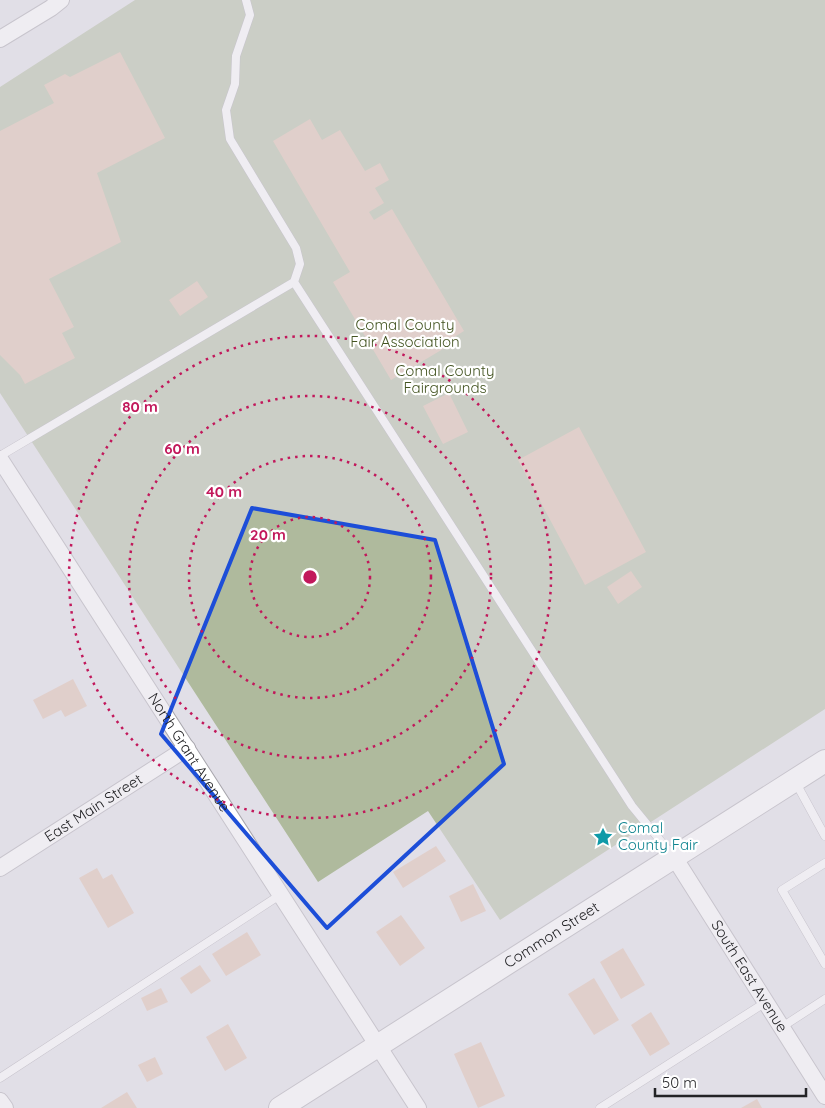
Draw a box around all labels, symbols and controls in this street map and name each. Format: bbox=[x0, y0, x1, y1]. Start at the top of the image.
park label: Comal County Fair Association bbox=[350, 315, 460, 351]
park label: Comal County Fairgrounds bbox=[396, 361, 494, 397]
text: 80 m bbox=[122, 397, 158, 416]
text: 60 m bbox=[164, 439, 200, 458]
text: 40 m bbox=[206, 482, 242, 501]
text: 20 m bbox=[250, 525, 286, 544]
centre of rings bbox=[301, 568, 319, 586]
street label: North Grant Avenue bbox=[144, 689, 235, 815]
street label: East Main Street bbox=[41, 769, 146, 846]
place label: Comal County Fair bbox=[618, 818, 698, 854]
place icon: Comal County Fair bbox=[592, 826, 614, 848]
street label: Common Street bbox=[500, 897, 602, 972]
street label: South East Avenue bbox=[707, 916, 792, 1036]
scale bar bbox=[655, 1066, 806, 1098]
text: 50 m bbox=[662, 1073, 697, 1092]

